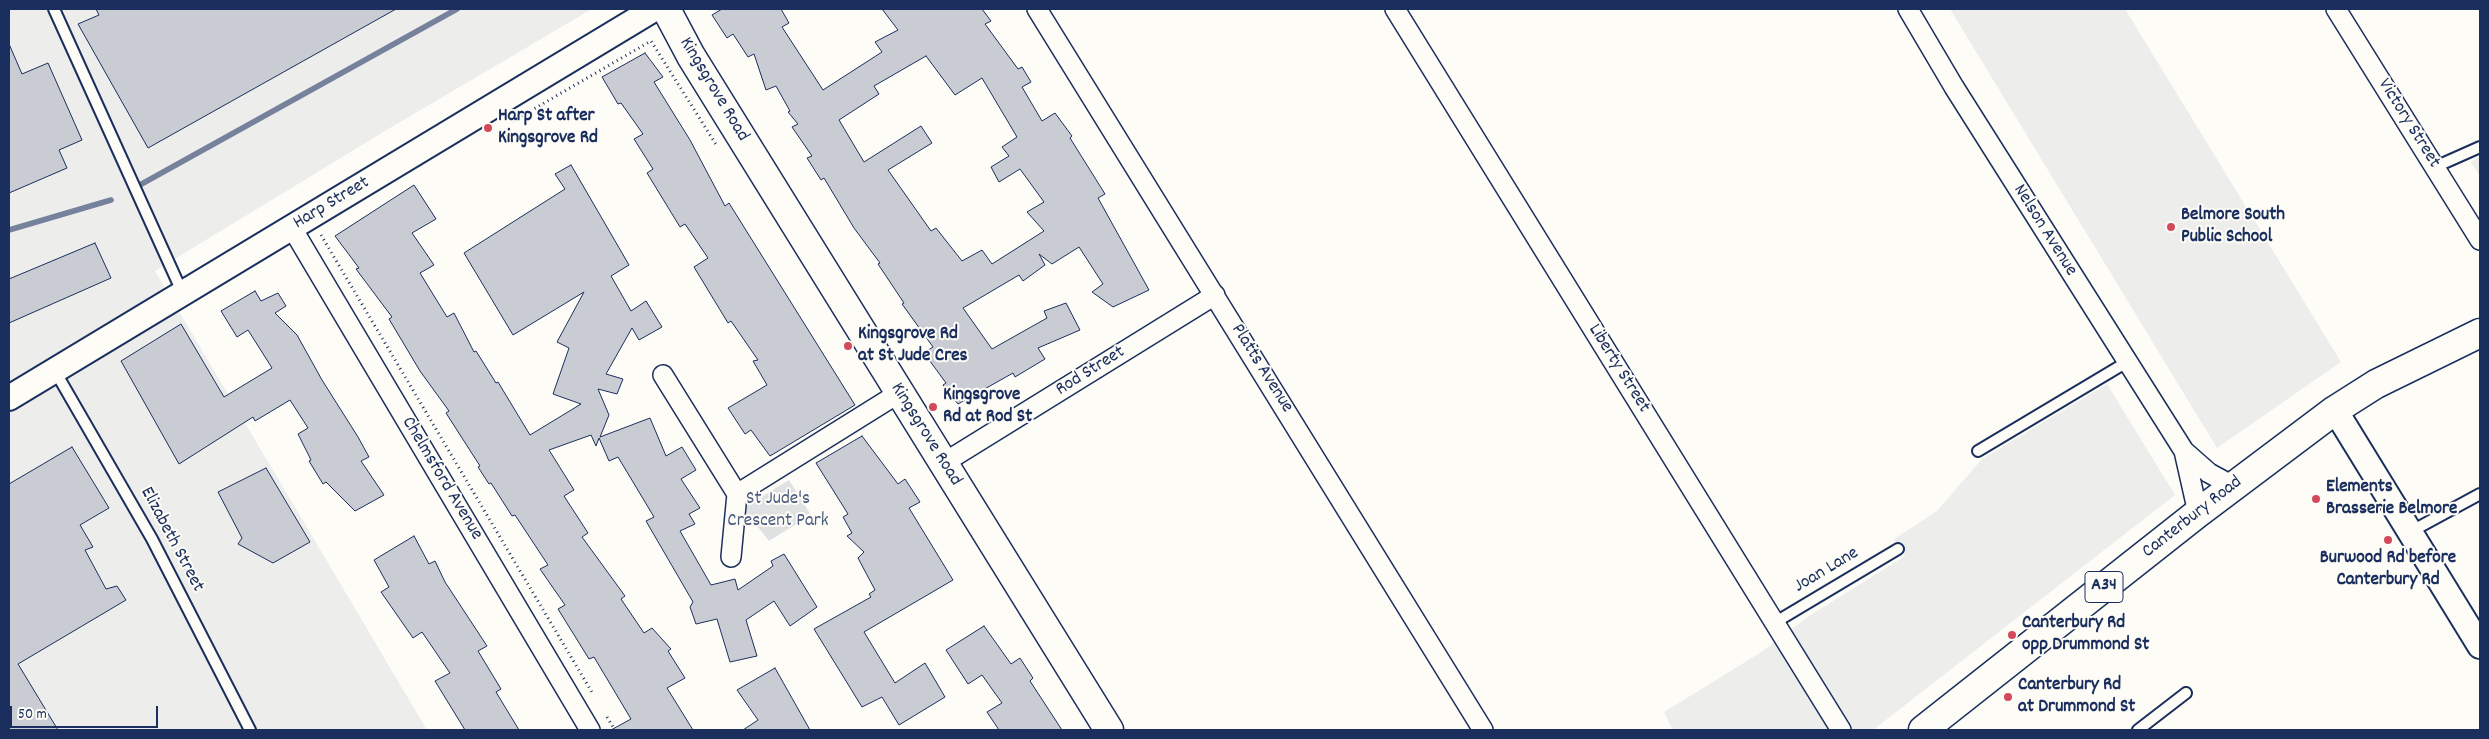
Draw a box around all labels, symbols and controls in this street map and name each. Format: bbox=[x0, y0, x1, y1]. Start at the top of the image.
street label: Kingsgrove Road bbox=[673, 34, 753, 146]
street label: Victory Street bbox=[2372, 75, 2444, 173]
place label: Harp St after Kingsgrove Rd bbox=[498, 106, 598, 150]
marker: Harp St after Kingsgrove Rd bbox=[482, 122, 494, 134]
street label: Harp Street bbox=[290, 172, 374, 236]
street label: Nelson Avenue bbox=[2007, 181, 2081, 281]
place label: Belmore South Public School bbox=[2181, 205, 2285, 249]
marker: Belmore South Public School bbox=[2165, 221, 2177, 233]
street label: Platts Avenue bbox=[1225, 320, 1297, 418]
street label: Liberty Street bbox=[1582, 321, 1654, 417]
place label: Kingsgrove Rd at St Jude Cres bbox=[858, 324, 968, 368]
marker: Kingsgrove Rd at St Jude Cres bbox=[842, 340, 854, 352]
street label: Rod Street bbox=[1052, 342, 1130, 402]
street label: Kingsgrove Road bbox=[884, 379, 966, 491]
place label: Kingsgrove Rd at Rod St bbox=[943, 385, 1032, 429]
marker: Kingsgrove Rd at Rod St bbox=[927, 401, 939, 413]
street label: Chelmsford Avenue bbox=[395, 413, 487, 545]
street label: Canterbury Road bbox=[2138, 472, 2248, 564]
place label: Elements Brasserie Belmore bbox=[2326, 477, 2457, 521]
street label: Elizabeth Street bbox=[134, 484, 208, 596]
park label: St Jude's Crescent Park bbox=[727, 489, 829, 533]
marker: Elements Brasserie Belmore bbox=[2310, 493, 2322, 505]
marker: Burwood Rd before Canterbury Rd bbox=[2382, 534, 2394, 546]
street label: Joan Lane bbox=[1791, 543, 1863, 599]
place label: Burwood Rd before Canterbury Rd bbox=[2320, 548, 2456, 592]
road number: A34 bbox=[2085, 572, 2123, 602]
place label: Canterbury Rd opp Drummond St bbox=[2022, 613, 2149, 657]
marker: Canterbury Rd opp Drummond St bbox=[2006, 629, 2018, 641]
place label: Canterbury Rd at Drummond St bbox=[2018, 675, 2135, 719]
marker: Canterbury Rd at Drummond St bbox=[2002, 691, 2014, 703]
scale bar bbox=[12, 696, 160, 728]
text: 50 m bbox=[18, 704, 47, 726]

